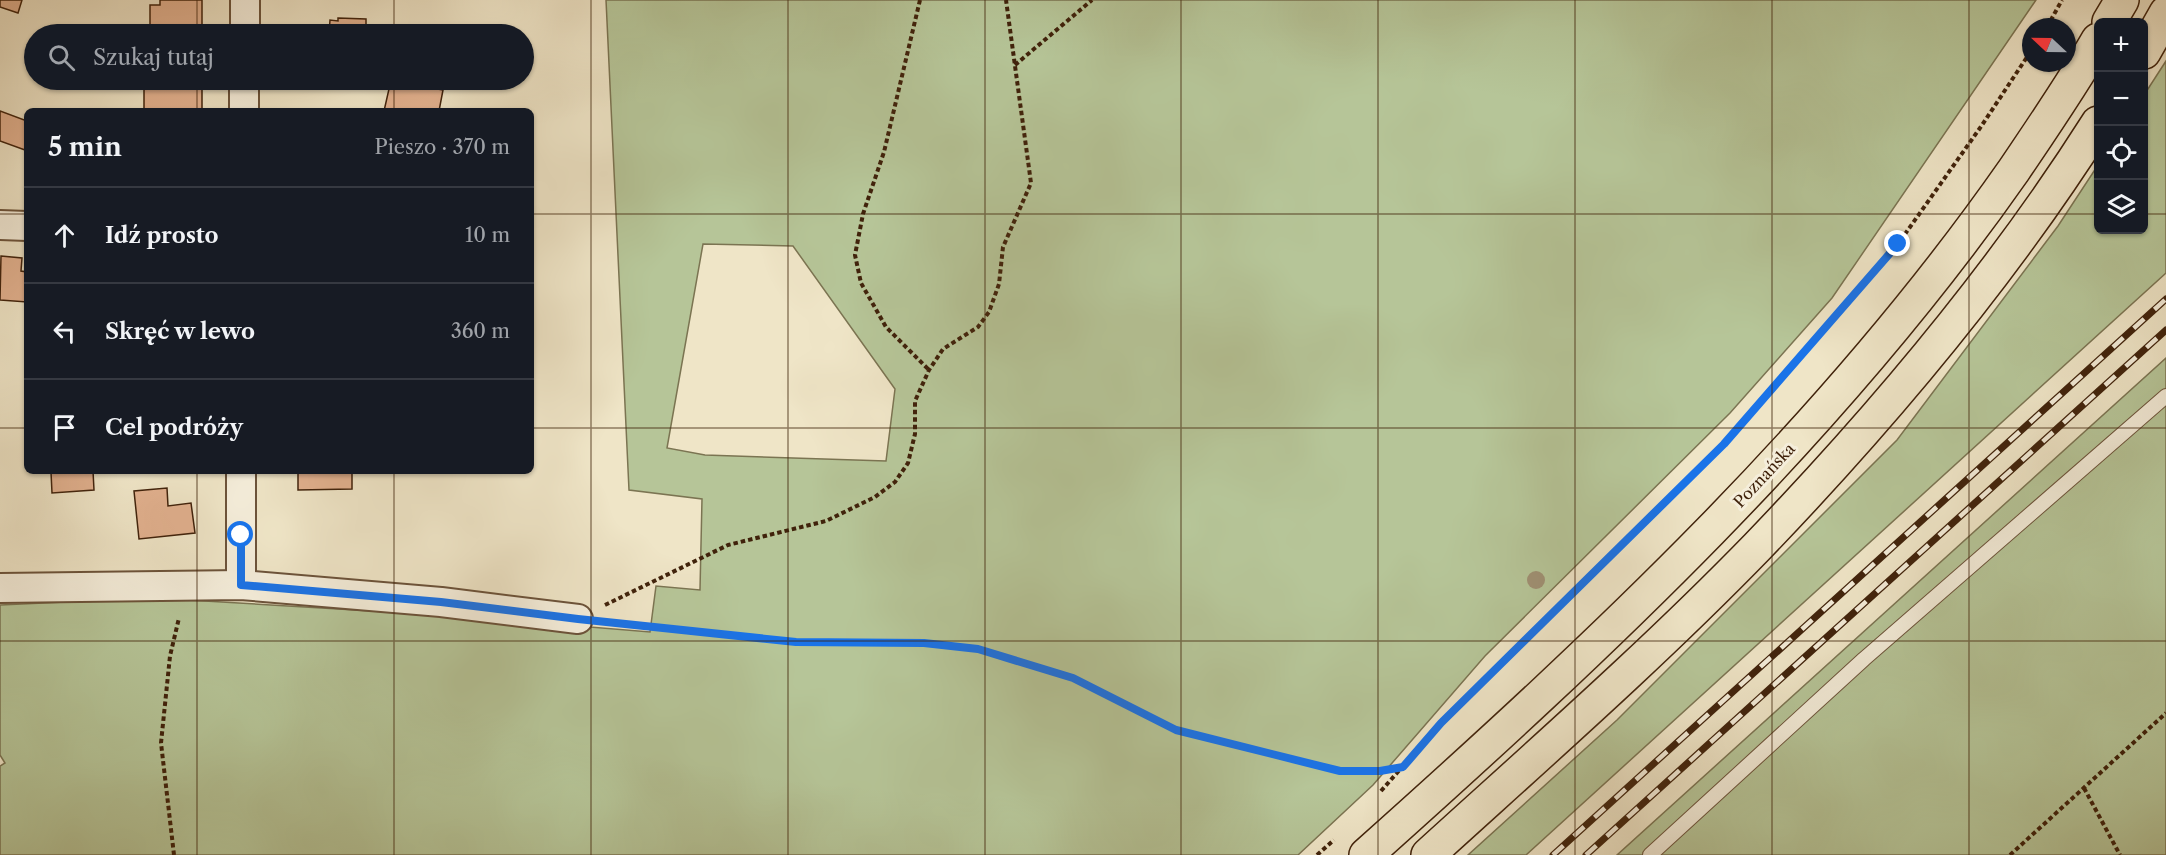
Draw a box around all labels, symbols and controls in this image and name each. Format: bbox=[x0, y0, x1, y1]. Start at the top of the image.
north arrow bbox=[2022, 18, 2076, 72]
map controls bbox=[2094, 18, 2148, 234]
button: + bbox=[2094, 18, 2148, 72]
search box bbox=[24, 24, 534, 90]
icon: search bbox=[45, 41, 78, 74]
text: Szukaj tutaj bbox=[93, 44, 214, 71]
button: − bbox=[2094, 72, 2148, 126]
button: locate bbox=[2094, 126, 2148, 180]
text: 5 min bbox=[48, 131, 122, 163]
text: Pieszo · 370 m bbox=[374, 135, 510, 159]
button: layers bbox=[2094, 180, 2148, 234]
icon: ahead bbox=[48, 219, 81, 252]
text: Idź prosto bbox=[105, 222, 219, 249]
text: 10 m bbox=[465, 223, 510, 247]
route end bbox=[1884, 230, 1910, 256]
icon: left bbox=[48, 315, 81, 348]
text: Skręć w lewo bbox=[105, 318, 255, 345]
text: 360 m bbox=[451, 319, 510, 343]
icon: arrive bbox=[48, 411, 81, 444]
text: Cel podróży bbox=[105, 414, 243, 441]
street label: Poznańska bbox=[1729, 438, 1799, 511]
route start bbox=[227, 521, 253, 547]

